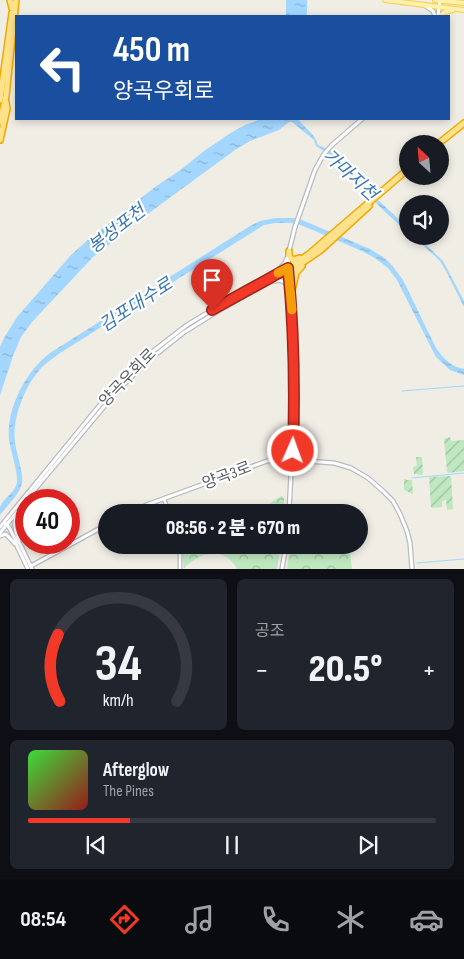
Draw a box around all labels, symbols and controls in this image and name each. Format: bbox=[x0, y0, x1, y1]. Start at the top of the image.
text: 450 m bbox=[113, 29, 190, 72]
icon: left bbox=[30, 35, 95, 100]
text: 양곡우회로 bbox=[113, 78, 214, 105]
north arrow bbox=[399, 135, 449, 185]
map controls bbox=[399, 135, 449, 245]
water label: 가마지천 bbox=[318, 145, 383, 207]
button: sound bbox=[399, 195, 449, 245]
water label: 봉성포천 bbox=[84, 199, 151, 258]
pin bbox=[191, 259, 233, 310]
icon: arrive bbox=[198, 266, 226, 294]
water label: 김포대수로 bbox=[96, 273, 178, 336]
street label: 양곡우회로 bbox=[96, 345, 161, 411]
position arrow bbox=[266, 424, 318, 476]
street label: 양곡3로 bbox=[200, 458, 254, 494]
speed limit sign: 40 bbox=[15, 489, 80, 554]
text: 08:56 · 2 분 · 670 m bbox=[166, 517, 300, 540]
text: 공조 bbox=[255, 622, 284, 641]
text: 34 bbox=[95, 633, 142, 696]
text: 20.5° bbox=[309, 647, 382, 692]
text: − bbox=[255, 654, 269, 687]
text: + bbox=[422, 654, 436, 687]
text: km/h bbox=[103, 690, 134, 711]
text: Afterglow bbox=[103, 759, 169, 782]
text: The Pines bbox=[103, 782, 154, 801]
icon: previous bbox=[82, 831, 110, 859]
icon: pause bbox=[218, 831, 246, 859]
icon: next bbox=[354, 831, 382, 859]
icon: directions bbox=[107, 902, 142, 937]
icon: music bbox=[182, 902, 217, 937]
icon: phone bbox=[258, 902, 293, 937]
icon: climate bbox=[333, 902, 368, 937]
icon: car bbox=[409, 902, 444, 937]
text: 08:54 bbox=[20, 906, 66, 933]

